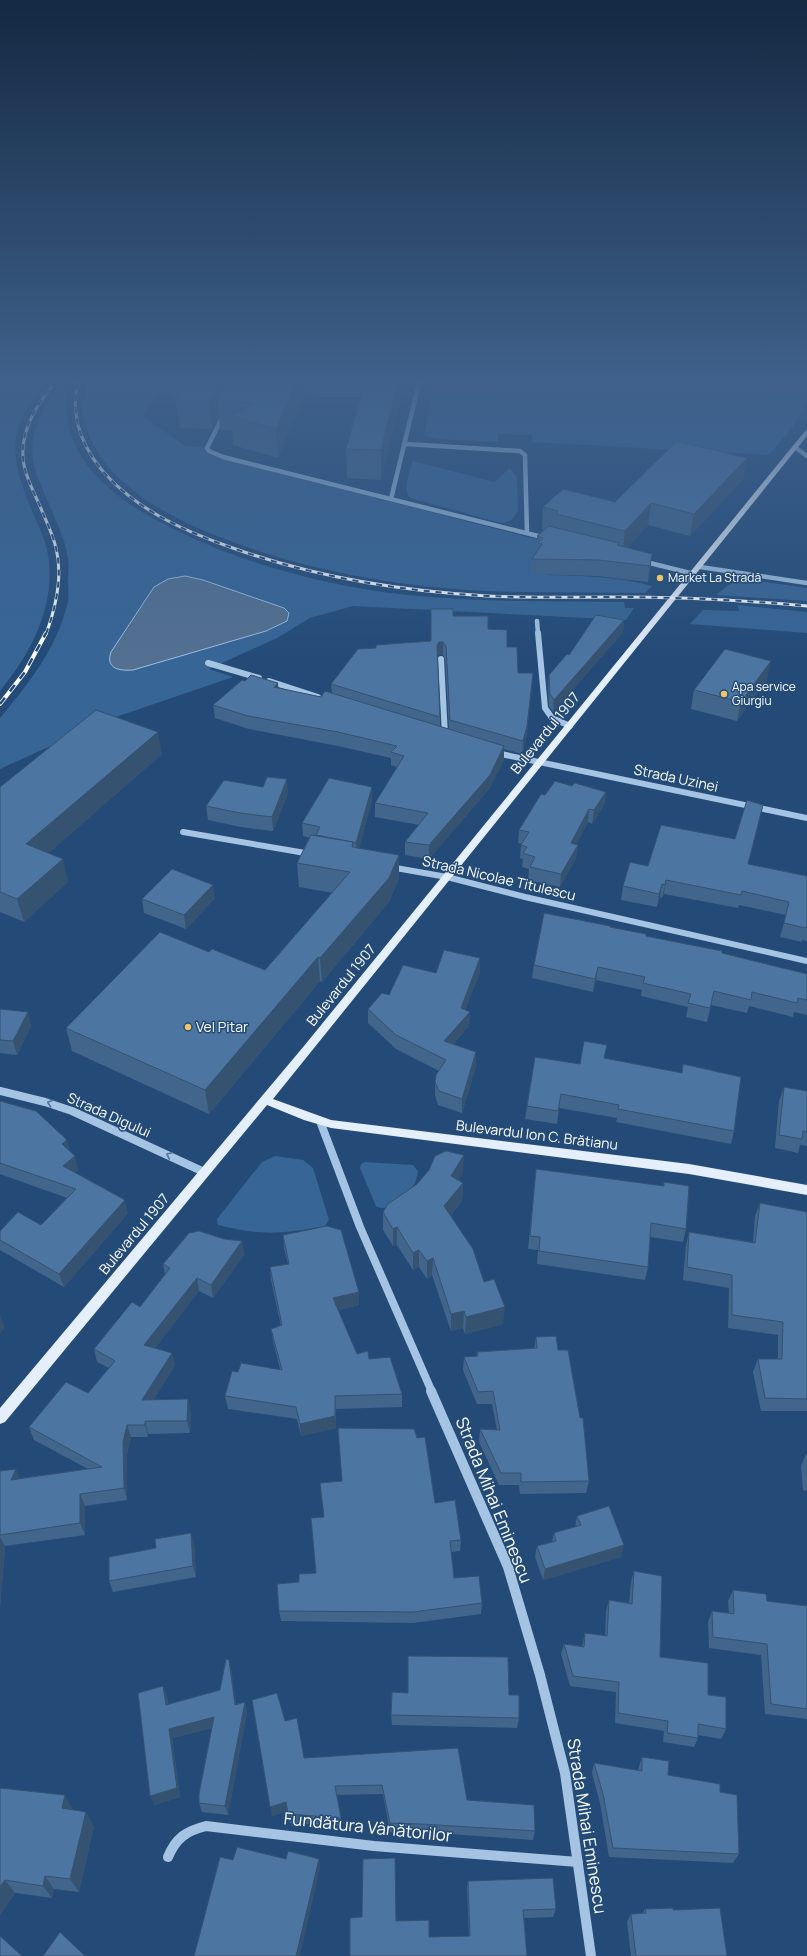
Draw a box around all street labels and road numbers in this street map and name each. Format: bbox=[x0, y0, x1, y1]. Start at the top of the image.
street label: Bulevardul 1907 bbox=[506, 688, 583, 777]
street label: Strada Uzinei bbox=[632, 759, 720, 796]
street label: Strada Nicolae Titulescu bbox=[421, 851, 578, 904]
street label: Bulevardul 1907 bbox=[302, 940, 379, 1029]
street label: Strada Digului bbox=[64, 1088, 154, 1141]
street label: Bulevardul Ion C. Brătianu bbox=[455, 1115, 619, 1154]
street label: Bulevardul 1907 bbox=[94, 1189, 173, 1278]
street label: Strada Mihai Eminescu bbox=[451, 1413, 538, 1586]
street label: Strada Mihai Eminescu bbox=[562, 1737, 613, 1915]
street label: Fundătura Vânătorilor bbox=[283, 1806, 453, 1847]

